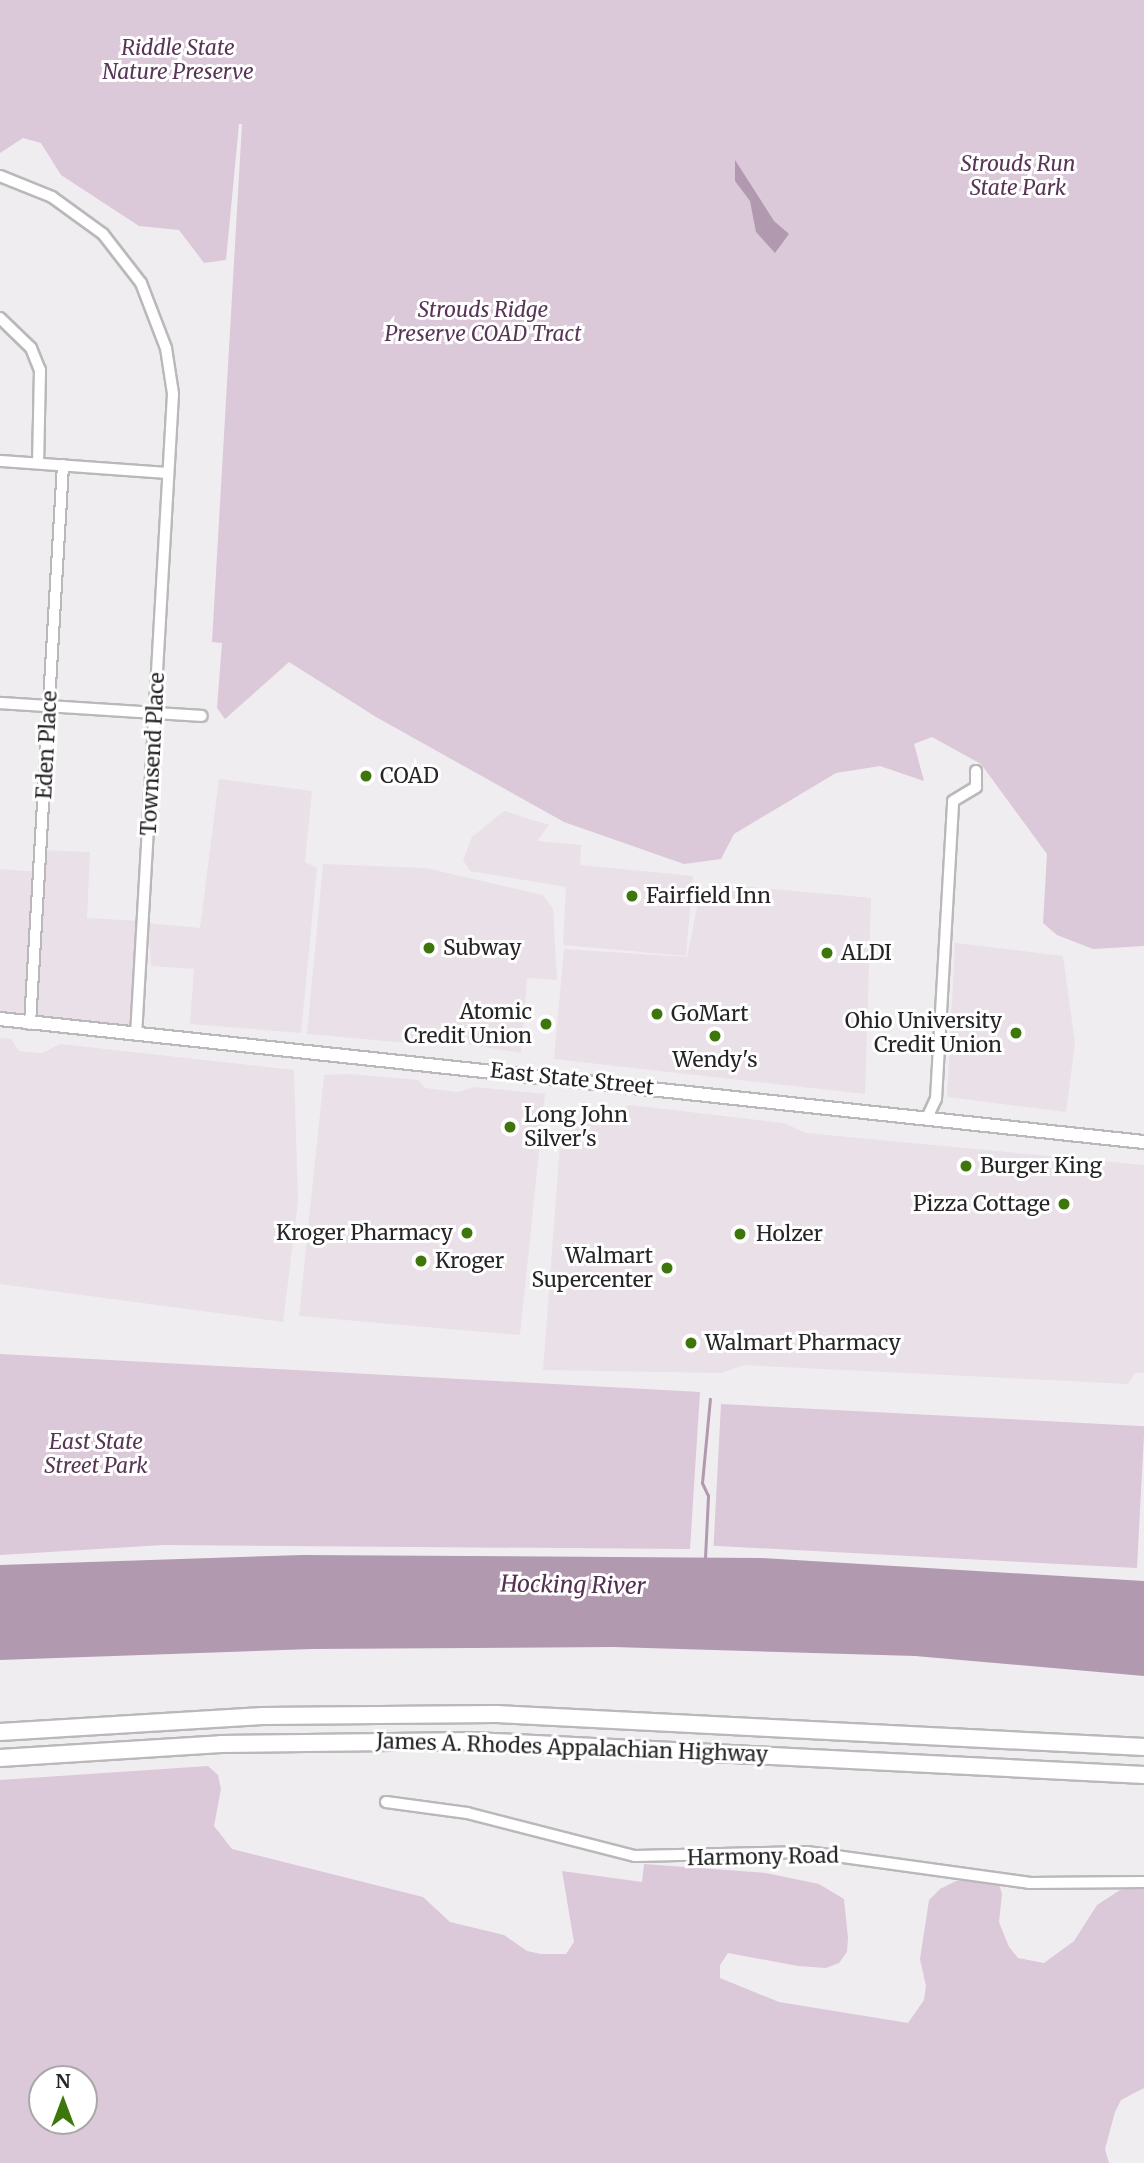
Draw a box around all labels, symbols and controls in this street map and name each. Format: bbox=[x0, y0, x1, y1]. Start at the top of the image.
park label: Riddle State Nature Preserve bbox=[102, 35, 254, 85]
park label: Strouds Run State Park bbox=[961, 151, 1075, 201]
park label: Strouds Ridge Preserve COAD Tract bbox=[384, 297, 582, 347]
street label: Townsend Place bbox=[136, 672, 170, 836]
street label: Eden Place bbox=[32, 690, 62, 800]
place label: COAD bbox=[380, 763, 439, 789]
marker: COAD bbox=[358, 768, 374, 784]
place label: Fairfield Inn bbox=[646, 883, 771, 909]
marker: Fairfield Inn bbox=[624, 888, 640, 904]
place label: Subway bbox=[443, 935, 521, 961]
marker: Subway bbox=[421, 940, 437, 956]
place label: ALDI bbox=[841, 940, 892, 966]
marker: ALDI bbox=[819, 945, 835, 961]
place label: Atomic Credit Union bbox=[404, 999, 532, 1049]
place label: GoMart bbox=[671, 1001, 748, 1027]
marker: GoMart bbox=[649, 1006, 665, 1022]
place label: Ohio University Credit Union bbox=[845, 1008, 1002, 1058]
marker: Atomic Credit Union bbox=[538, 1016, 554, 1032]
marker: Ohio University Credit Union bbox=[1008, 1025, 1024, 1041]
marker: Wendy's bbox=[707, 1028, 723, 1044]
place label: Wendy's bbox=[672, 1047, 758, 1073]
street label: East State Street bbox=[489, 1058, 655, 1100]
place label: Long John Silver's bbox=[524, 1102, 628, 1152]
marker: Long John Silver's bbox=[502, 1119, 518, 1135]
place label: Burger King bbox=[980, 1153, 1102, 1179]
marker: Burger King bbox=[958, 1158, 974, 1174]
place label: Pizza Cottage bbox=[913, 1191, 1050, 1217]
marker: Pizza Cottage bbox=[1056, 1196, 1072, 1212]
place label: Kroger Pharmacy bbox=[276, 1220, 453, 1246]
place label: Holzer bbox=[756, 1221, 823, 1247]
marker: Holzer bbox=[730, 1224, 750, 1244]
marker: Kroger Pharmacy bbox=[459, 1225, 475, 1241]
place label: Walmart Supercenter bbox=[531, 1243, 653, 1293]
place label: Kroger bbox=[435, 1248, 504, 1274]
marker: Kroger bbox=[413, 1253, 429, 1269]
marker: Walmart Supercenter bbox=[659, 1260, 675, 1276]
place label: Walmart Pharmacy bbox=[705, 1330, 901, 1356]
marker: Walmart Pharmacy bbox=[683, 1335, 699, 1351]
park label: East State Street Park bbox=[44, 1429, 148, 1479]
water label: Hocking River bbox=[500, 1570, 646, 1600]
street label: James A. Rhodes Appalachian Highway bbox=[376, 1729, 768, 1767]
street label: Harmony Road bbox=[687, 1843, 839, 1871]
north arrow bbox=[28, 2065, 98, 2135]
text: N bbox=[55, 2069, 71, 2093]

